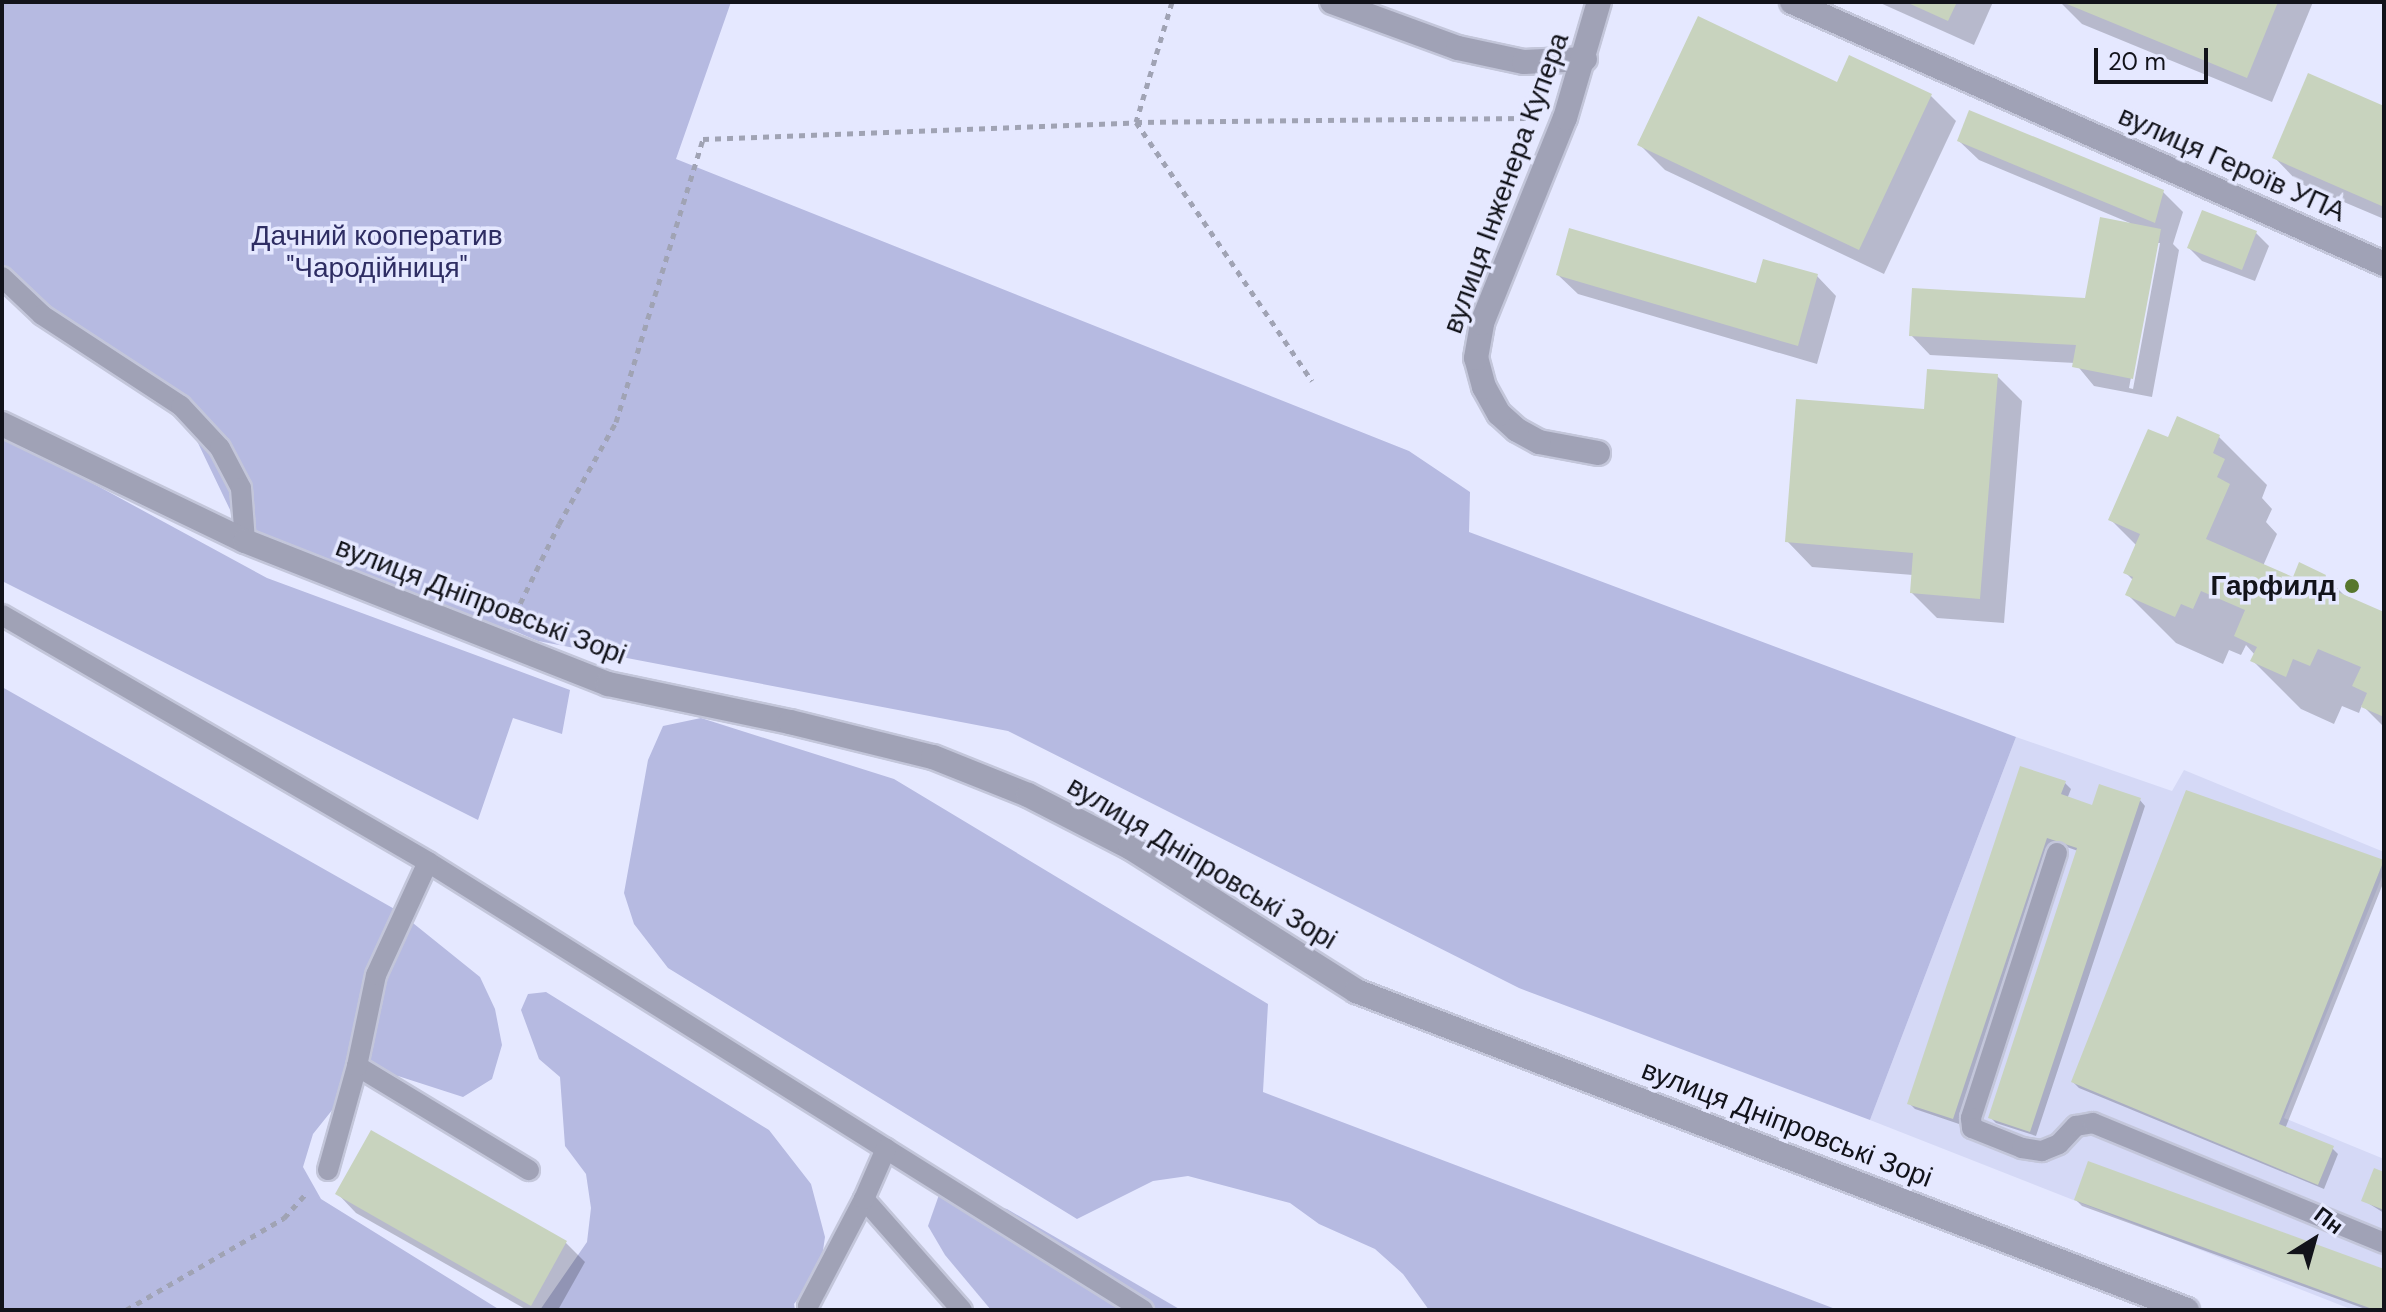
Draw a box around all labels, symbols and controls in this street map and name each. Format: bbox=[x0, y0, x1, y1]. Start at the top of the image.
street label: вулиця Інженера Купера bbox=[1436, 28, 1576, 338]
scale bar bbox=[2098, 32, 2212, 82]
text: 20 m bbox=[2108, 46, 2166, 77]
street label: вулиця Героїв УПА bbox=[2113, 99, 2351, 229]
park label: Дачний кооператив "Чародійниця" bbox=[251, 219, 503, 285]
street label: вулиця Дніпровські Зорі bbox=[331, 530, 631, 672]
place label: Гарфилд bbox=[2211, 569, 2336, 603]
marker: Гарфилд bbox=[2343, 577, 2361, 595]
street label: вулиця Дніпровські Зорі bbox=[1061, 769, 1343, 957]
street label: вулиця Дніпровські Зорі bbox=[1637, 1053, 1937, 1195]
north arrow bbox=[2274, 1200, 2354, 1280]
text: Пн bbox=[2308, 1200, 2349, 1241]

